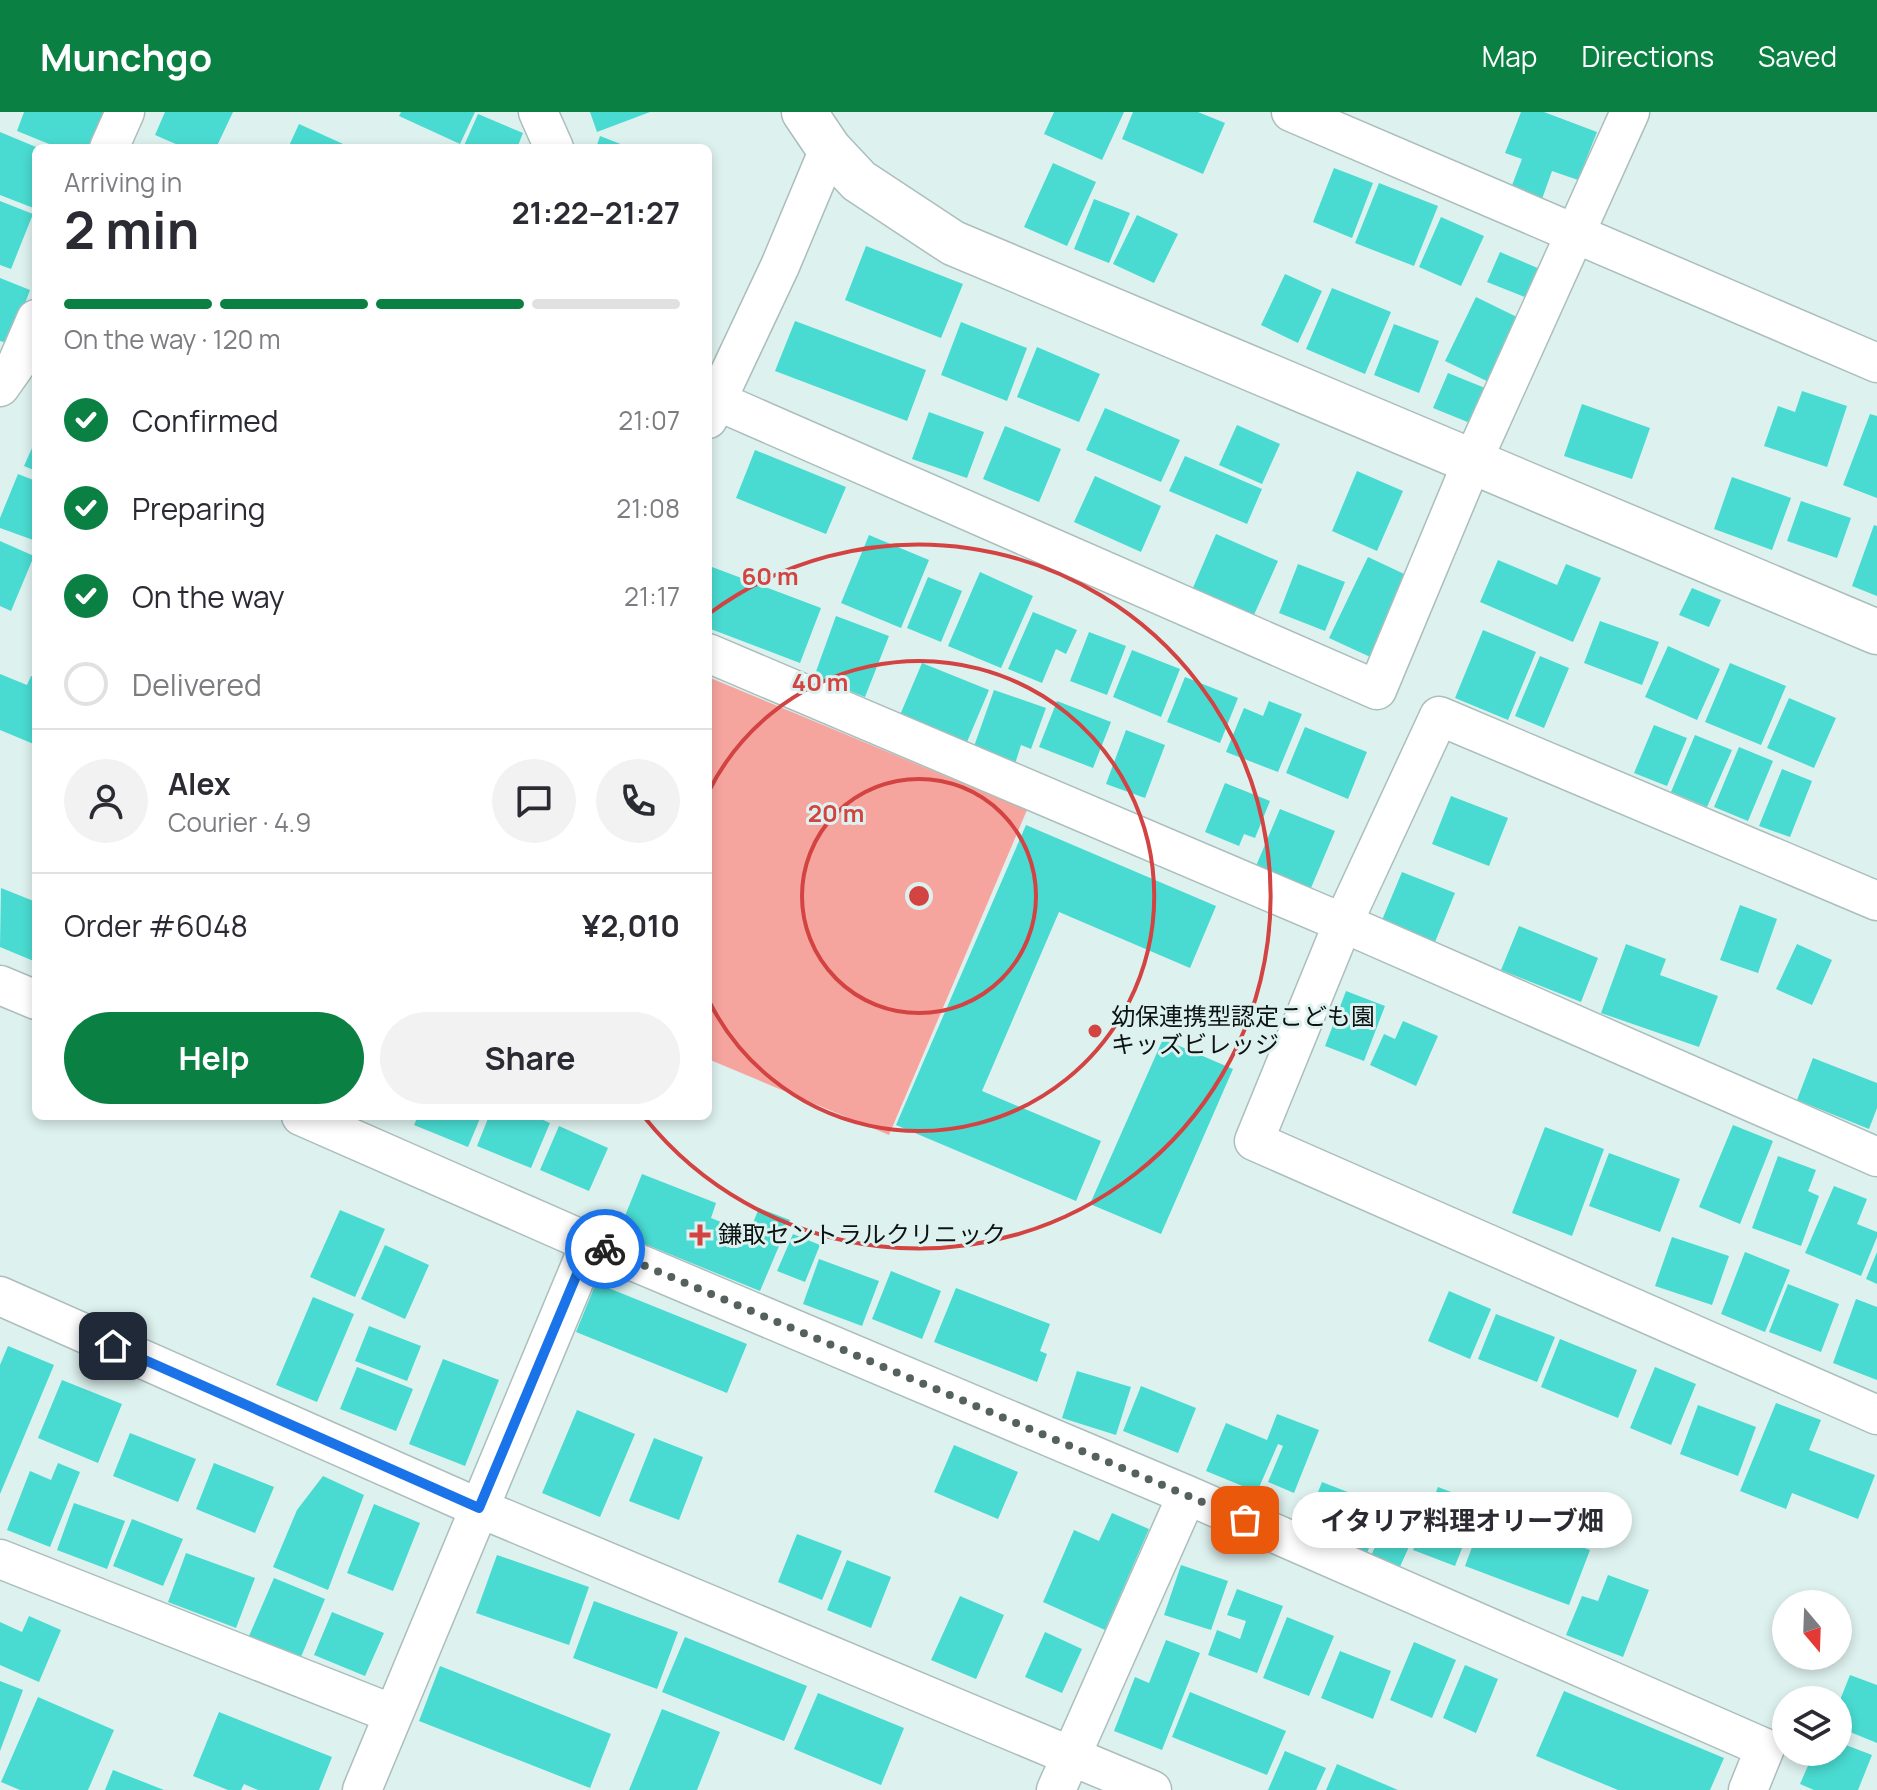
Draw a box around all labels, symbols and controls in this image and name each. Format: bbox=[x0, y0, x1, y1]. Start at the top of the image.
text: Munchgo bbox=[40, 30, 212, 82]
text: Map bbox=[1482, 37, 1537, 75]
text: Directions bbox=[1581, 37, 1714, 75]
text: Saved bbox=[1758, 37, 1837, 75]
text: Arriving in bbox=[64, 164, 182, 200]
text: 21:22–21:27 bbox=[512, 192, 680, 233]
text: 2 min bbox=[64, 194, 199, 265]
text: On the way · 120 m bbox=[64, 321, 281, 357]
icon: check bbox=[64, 398, 108, 442]
text: Confirmed bbox=[132, 400, 279, 441]
text: 21:07 bbox=[618, 402, 680, 438]
icon: check bbox=[64, 486, 108, 530]
text: Preparing bbox=[132, 488, 266, 529]
text: 21:08 bbox=[616, 490, 680, 526]
text: 60 m bbox=[741, 559, 799, 592]
icon: check bbox=[64, 574, 108, 618]
text: On the way bbox=[132, 576, 285, 617]
text: 21:17 bbox=[624, 578, 680, 614]
text: Delivered bbox=[132, 664, 262, 705]
text: 40 m bbox=[792, 665, 848, 698]
button: person bbox=[64, 759, 148, 843]
button: chat bbox=[492, 759, 576, 843]
button: phone bbox=[596, 759, 680, 843]
text: Alex bbox=[168, 763, 231, 804]
text: 20 m bbox=[808, 796, 864, 829]
text: Courier · 4.9 bbox=[168, 804, 311, 840]
centre of rings bbox=[905, 882, 933, 910]
text: Order #6048 bbox=[64, 905, 248, 946]
text: ¥2,010 bbox=[582, 905, 680, 946]
place label: 幼保連携型認定こども園 キッズビレッジ bbox=[1111, 999, 1375, 1060]
button: Help bbox=[64, 1012, 364, 1104]
button: Share bbox=[380, 1012, 680, 1104]
marker: 幼保連携型認定こども園 キッズビレッジ bbox=[1086, 1022, 1104, 1040]
courier bbox=[565, 1209, 645, 1289]
place label: 鎌取セントラルクリニック bbox=[718, 1217, 1006, 1250]
marker: 鎌取セントラルクリニック bbox=[689, 1224, 711, 1246]
icon: bike bbox=[583, 1227, 627, 1271]
pin bbox=[79, 1312, 147, 1380]
icon: home bbox=[91, 1324, 135, 1368]
pin bbox=[1211, 1486, 1279, 1554]
callout: イタリア料理オリーブ畑 bbox=[1293, 1492, 1633, 1548]
icon: bag bbox=[1223, 1498, 1267, 1542]
text: イタリア料理オリーブ畑 bbox=[1320, 1502, 1604, 1538]
north arrow bbox=[1772, 1590, 1852, 1670]
map controls bbox=[1772, 1590, 1852, 1766]
button: layers bbox=[1772, 1686, 1852, 1766]

